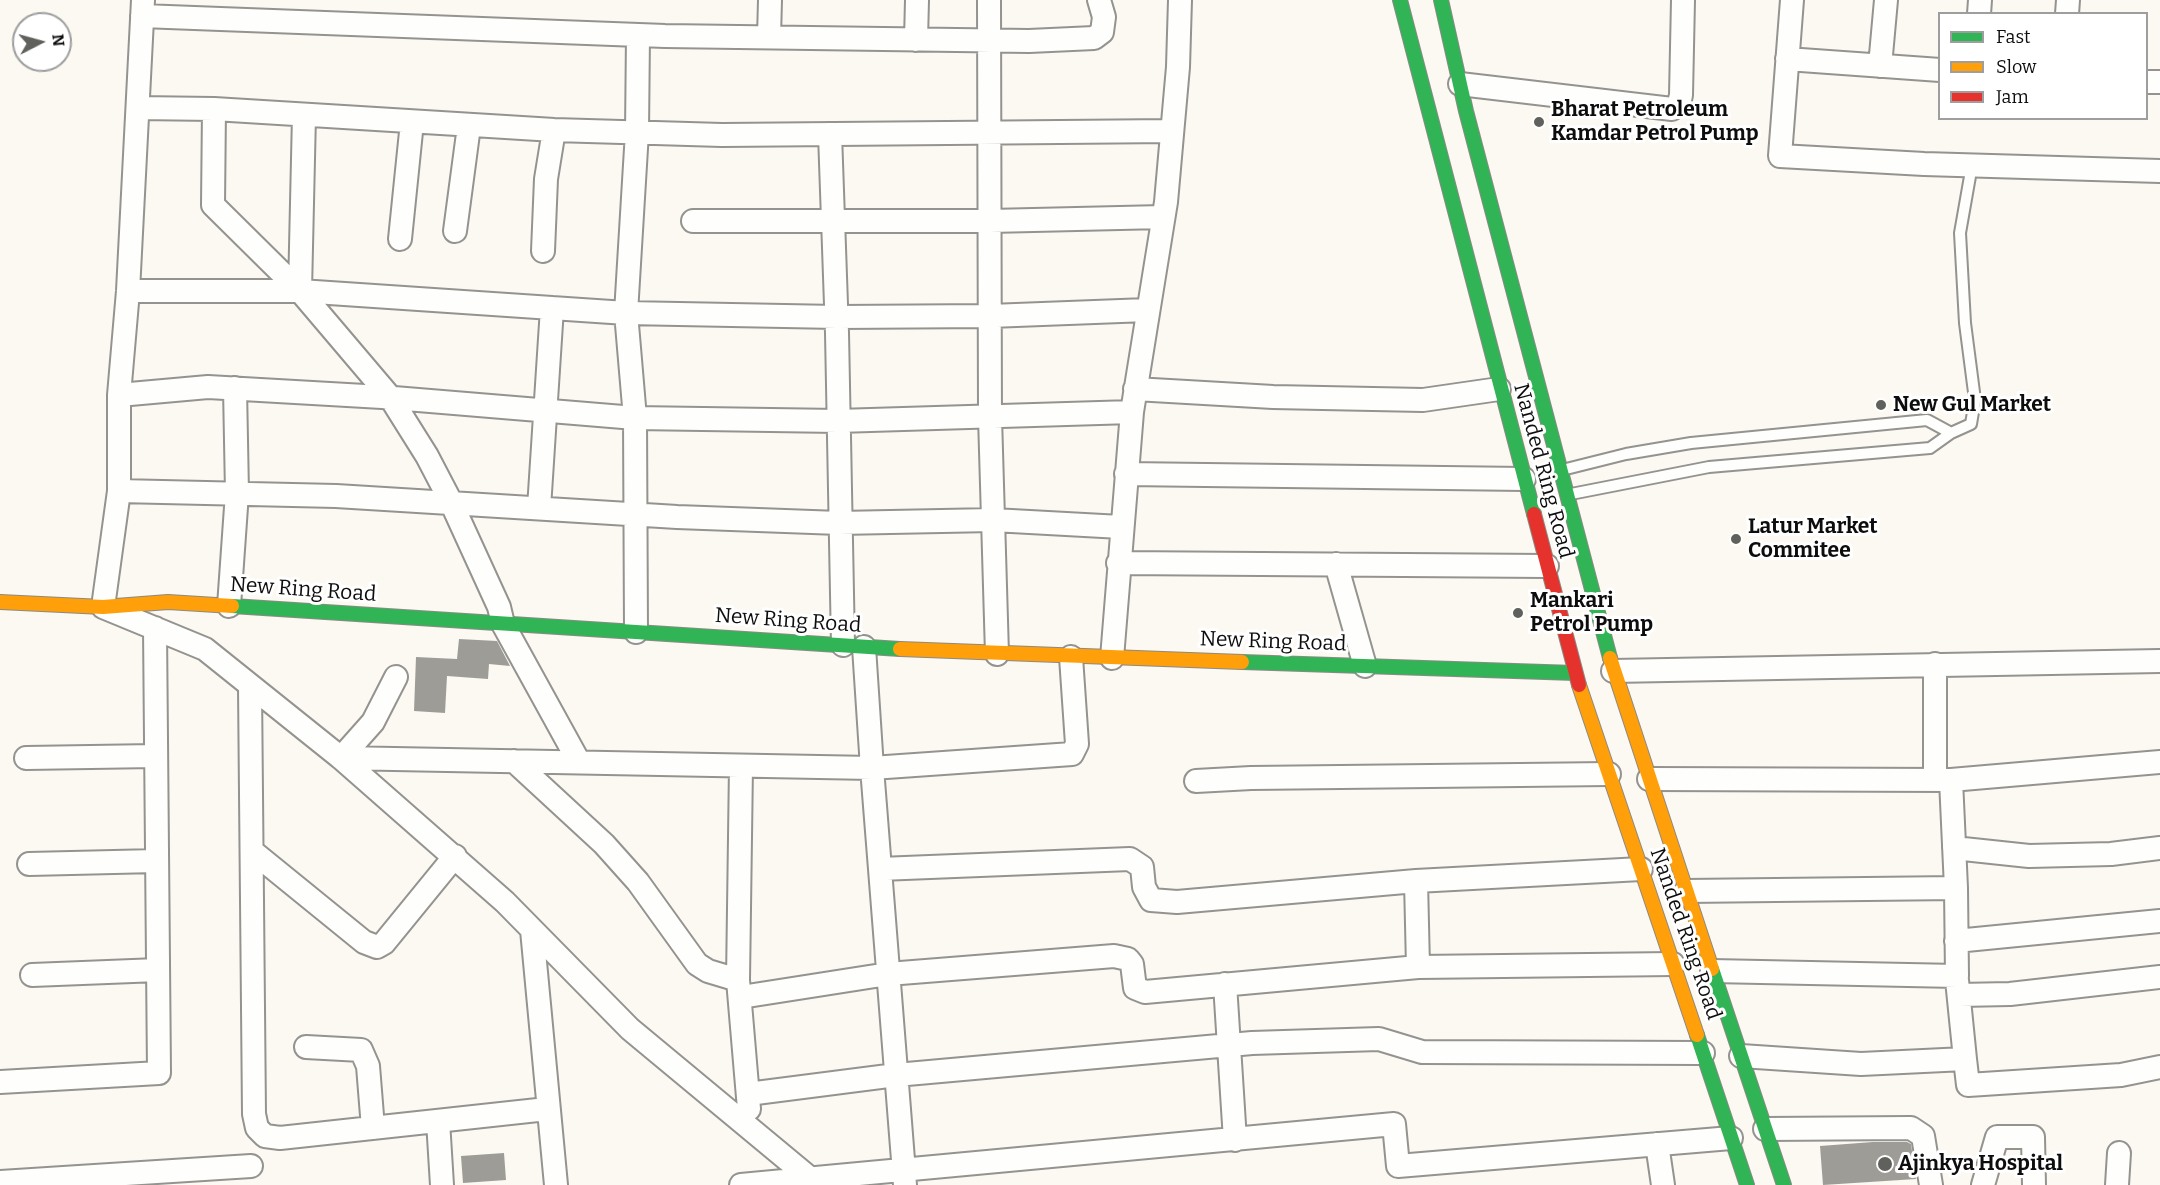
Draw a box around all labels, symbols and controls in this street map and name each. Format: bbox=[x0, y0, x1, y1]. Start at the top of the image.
north arrow bbox=[12, 12, 72, 72]
legend bbox=[1938, 12, 2148, 120]
text: Fast bbox=[1996, 26, 2031, 48]
text: N bbox=[48, 33, 69, 47]
text: Slow bbox=[1996, 56, 2036, 78]
text: Jam bbox=[1996, 86, 2029, 108]
place label: Bharat Petroleum Kamdar Petrol Pump bbox=[1551, 97, 1758, 147]
marker: Bharat Petroleum Kamdar Petrol Pump bbox=[1532, 115, 1546, 129]
street label: Nanded Ring Road bbox=[1508, 381, 1578, 561]
place label: New Gul Market bbox=[1893, 392, 2051, 418]
marker: New Gul Market bbox=[1874, 398, 1888, 412]
place label: Latur Market Commitee bbox=[1748, 514, 1878, 564]
marker: Latur Market Commitee bbox=[1729, 532, 1743, 546]
street label: New Ring Road bbox=[229, 572, 377, 608]
place label: Mankari Petrol Pump bbox=[1530, 588, 1653, 638]
street label: New Ring Road bbox=[714, 603, 862, 639]
marker: Mankari Petrol Pump bbox=[1511, 606, 1525, 620]
street label: New Ring Road bbox=[1199, 627, 1347, 657]
street label: Nanded Ring Road bbox=[1644, 845, 1726, 1023]
place label: Ajinkya Hospital bbox=[1898, 1151, 2063, 1177]
marker: Ajinkya Hospital bbox=[1876, 1155, 1894, 1173]

